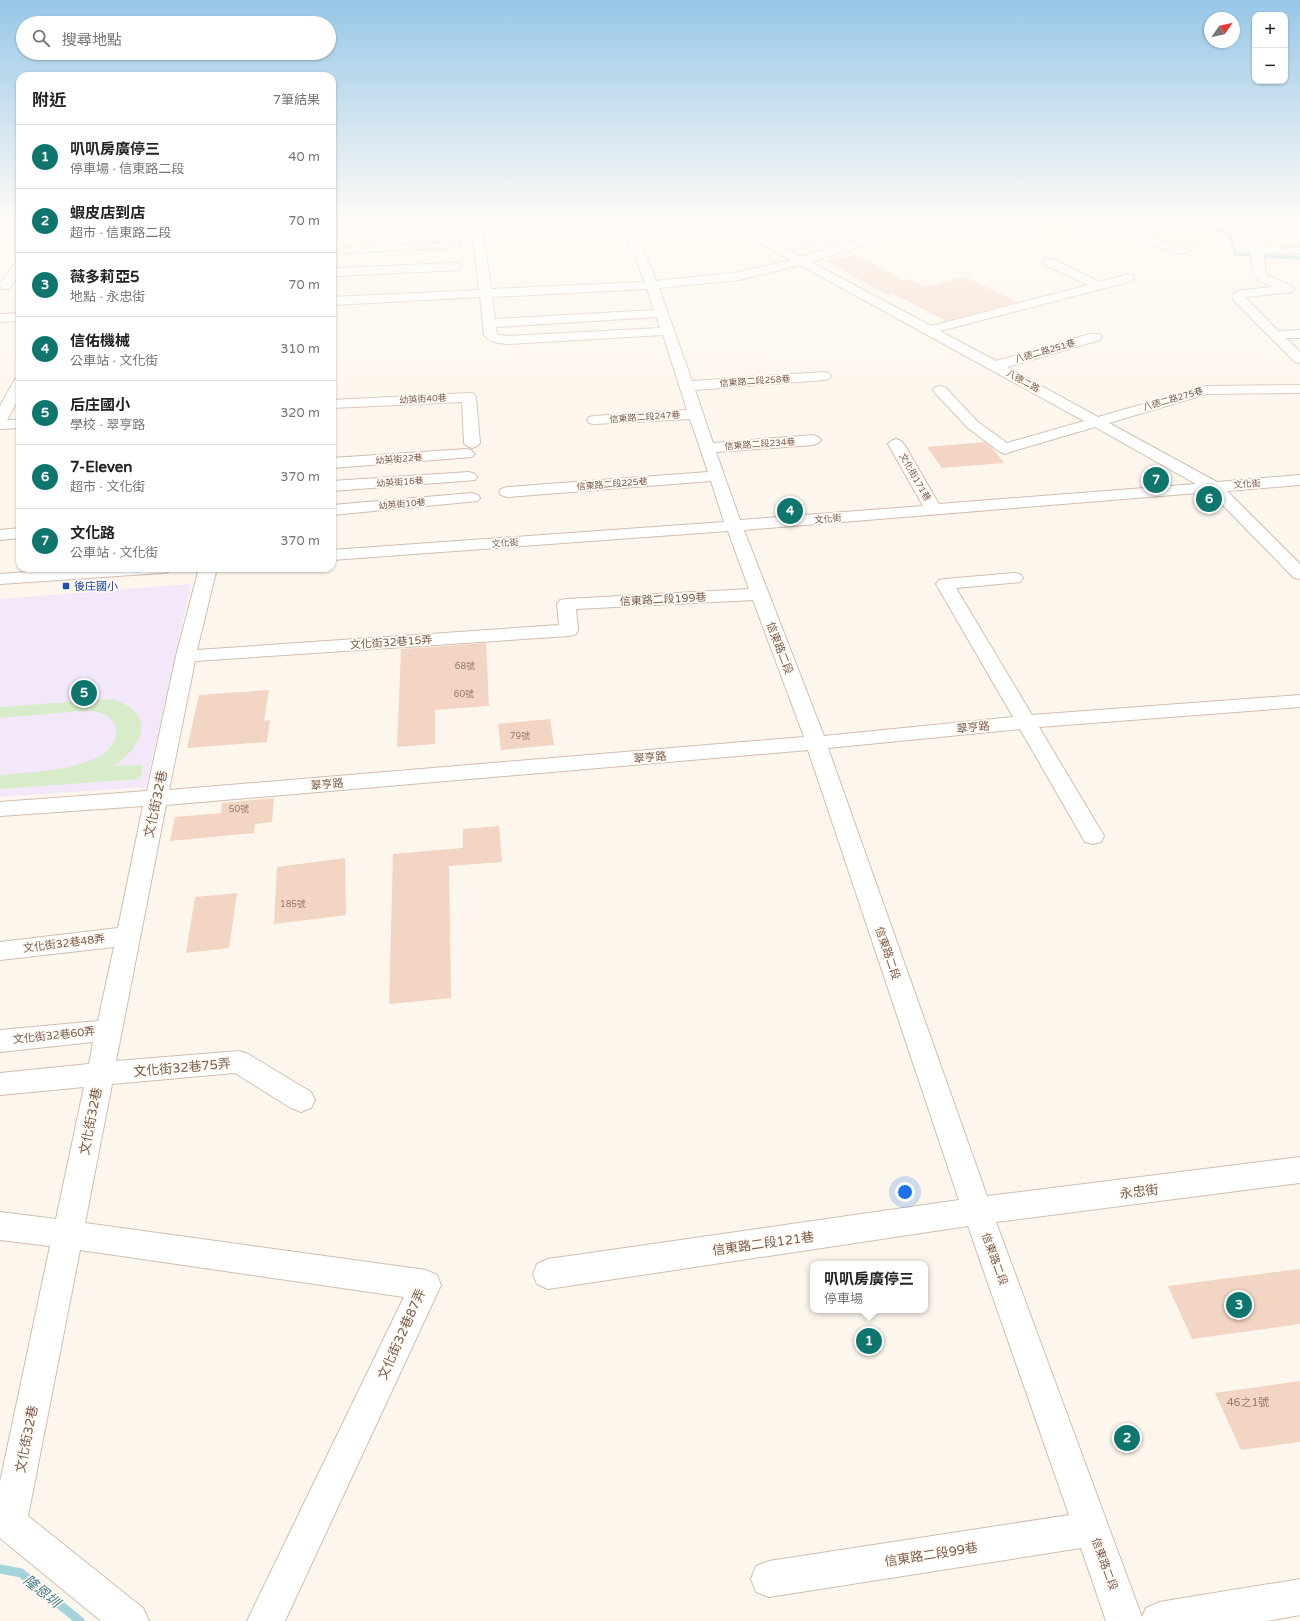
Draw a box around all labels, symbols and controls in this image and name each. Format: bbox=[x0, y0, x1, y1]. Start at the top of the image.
north arrow bbox=[1204, 12, 1240, 48]
map controls bbox=[1252, 12, 1288, 84]
button: + bbox=[1252, 12, 1288, 48]
search box bbox=[16, 16, 336, 60]
icon: search bbox=[30, 27, 52, 49]
text: 搜尋地點 bbox=[62, 31, 122, 49]
button: − bbox=[1252, 48, 1288, 84]
text: 附近 bbox=[32, 90, 66, 111]
text: 7筆結果 bbox=[273, 92, 320, 108]
text: 叭叭房廣停三 bbox=[70, 140, 160, 158]
text: 1 bbox=[41, 149, 49, 165]
text: 40 m bbox=[288, 149, 320, 165]
text: 停車場 · 信東路二段 bbox=[70, 161, 184, 177]
text: 蝦皮店到店 bbox=[70, 204, 145, 222]
text: 2 bbox=[41, 213, 49, 229]
text: 70 m bbox=[288, 213, 320, 229]
text: 超市 · 信東路二段 bbox=[70, 225, 171, 241]
text: 薇多莉亞5 bbox=[70, 268, 139, 286]
text: 3 bbox=[41, 277, 49, 293]
text: 70 m bbox=[288, 277, 320, 293]
text: 地點 · 永忠街 bbox=[70, 289, 145, 305]
text: 信佑機械 bbox=[70, 332, 130, 350]
street label: 八德二路251巷 bbox=[1014, 337, 1076, 365]
text: 4 bbox=[41, 341, 49, 357]
text: 310 m bbox=[280, 341, 320, 357]
text: 公車站 · 文化街 bbox=[70, 353, 158, 369]
street label: 八德二路 bbox=[1004, 367, 1042, 395]
street label: 信東路二段258巷 bbox=[719, 374, 791, 389]
street label: 八德二路275巷 bbox=[1142, 385, 1204, 413]
street label: 幼英街40巷 bbox=[399, 393, 447, 406]
text: 后庄國小 bbox=[70, 396, 130, 414]
text: 5 bbox=[41, 405, 49, 421]
text: 320 m bbox=[280, 405, 320, 421]
street label: 信東路二段247巷 bbox=[609, 410, 681, 425]
text: 學校 · 翠亨路 bbox=[70, 417, 145, 433]
street label: 信東路二段234巷 bbox=[724, 437, 796, 452]
street label: 文化街171巷 bbox=[897, 451, 933, 503]
street label: 幼英街22巷 bbox=[375, 452, 423, 467]
text: 7-Eleven bbox=[70, 458, 132, 476]
pin: 7 bbox=[1143, 465, 1169, 495]
text: 6 bbox=[41, 469, 49, 485]
text: 370 m bbox=[280, 469, 320, 485]
street label: 幼英街16巷 bbox=[376, 475, 424, 490]
street label: 信東路二段225巷 bbox=[576, 476, 648, 493]
street label: 文化街 bbox=[1233, 477, 1261, 491]
text: 超市 · 文化街 bbox=[70, 479, 145, 495]
pin: 6 bbox=[1196, 484, 1222, 514]
pin: 4 bbox=[777, 496, 803, 526]
street label: 幼英街10巷 bbox=[378, 497, 426, 512]
street label: 文化街 bbox=[814, 512, 842, 526]
text: 文化路 bbox=[70, 524, 115, 542]
text: 7 bbox=[41, 533, 49, 549]
text: 370 m bbox=[280, 533, 320, 549]
street label: 文化街 bbox=[491, 536, 519, 550]
text: 公車站 · 文化街 bbox=[70, 545, 158, 561]
place label: 後庄國小 bbox=[74, 580, 118, 593]
marker: 後庄國小 bbox=[61, 581, 71, 591]
street label: 信東路二段199巷 bbox=[619, 591, 707, 608]
street label: 信東路二段 bbox=[764, 620, 795, 676]
street label: 文化街32巷15弄 bbox=[349, 633, 433, 652]
house number: 68號 bbox=[455, 661, 475, 672]
pin: 5 bbox=[71, 678, 97, 708]
house number: 60號 bbox=[454, 689, 474, 700]
street label: 翠亨路 bbox=[956, 719, 990, 736]
house number: 79號 bbox=[510, 731, 530, 742]
street label: 翠亨路 bbox=[633, 750, 667, 765]
street label: 文化街32巷 bbox=[141, 769, 171, 839]
street label: 翠亨路 bbox=[310, 777, 344, 792]
house number: 50號 bbox=[229, 804, 249, 815]
house number: 185號 bbox=[280, 899, 306, 910]
street label: 信東路二段 bbox=[872, 925, 903, 981]
street label: 文化街32巷48弄 bbox=[22, 932, 106, 955]
street label: 文化街32巷60弄 bbox=[12, 1025, 96, 1046]
street label: 文化街32巷75弄 bbox=[133, 1056, 231, 1080]
street label: 文化街32巷 bbox=[77, 1086, 105, 1156]
your location bbox=[895, 1182, 915, 1202]
street label: 永忠街 bbox=[1119, 1182, 1159, 1202]
street label: 信東路二段121巷 bbox=[711, 1229, 815, 1259]
street label: 信東路二段 bbox=[979, 1231, 1010, 1287]
popup bbox=[810, 1261, 928, 1313]
text: 叭叭房廣停三 bbox=[824, 1270, 914, 1288]
street label: 文化街32巷87弄 bbox=[375, 1287, 429, 1382]
pin: 3 bbox=[1226, 1290, 1252, 1320]
text: 停車場 bbox=[824, 1291, 863, 1307]
pin: 1 bbox=[856, 1326, 882, 1356]
house number: 46之1號 bbox=[1227, 1396, 1269, 1409]
street label: 文化街32巷 bbox=[13, 1404, 41, 1474]
pin: 2 bbox=[1114, 1423, 1140, 1453]
street label: 信東路二段 bbox=[1089, 1536, 1120, 1592]
street label: 信東路二段99巷 bbox=[883, 1540, 979, 1570]
water label: 隆恩圳 bbox=[20, 1572, 65, 1612]

